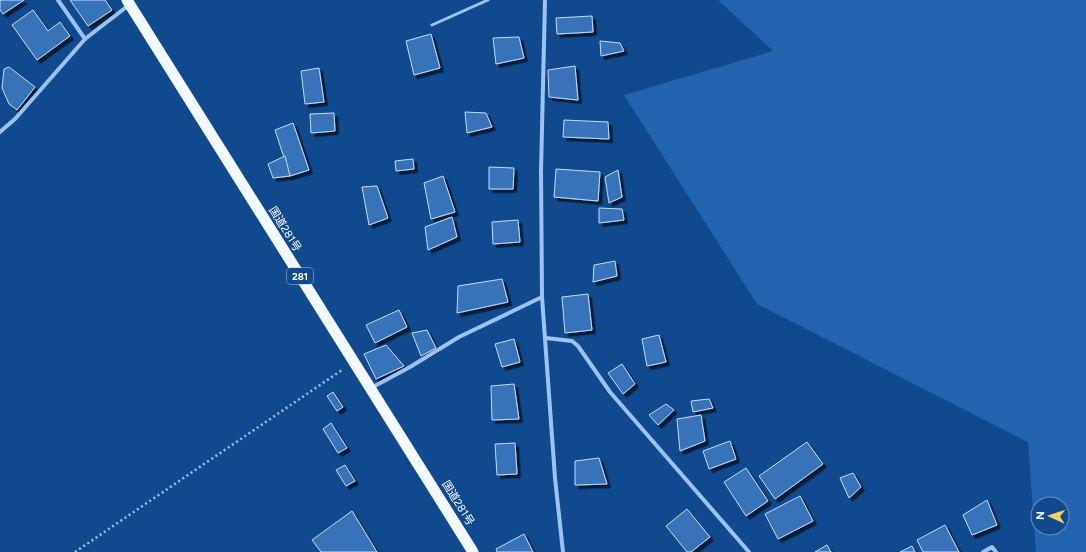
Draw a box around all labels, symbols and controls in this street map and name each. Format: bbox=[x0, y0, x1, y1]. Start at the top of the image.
street label: 国道281号 bbox=[266, 204, 304, 254]
road number: 281 bbox=[287, 268, 313, 284]
street label: 国道281号 bbox=[439, 478, 477, 528]
north arrow bbox=[1030, 496, 1070, 536]
text: N bbox=[1034, 511, 1047, 520]

